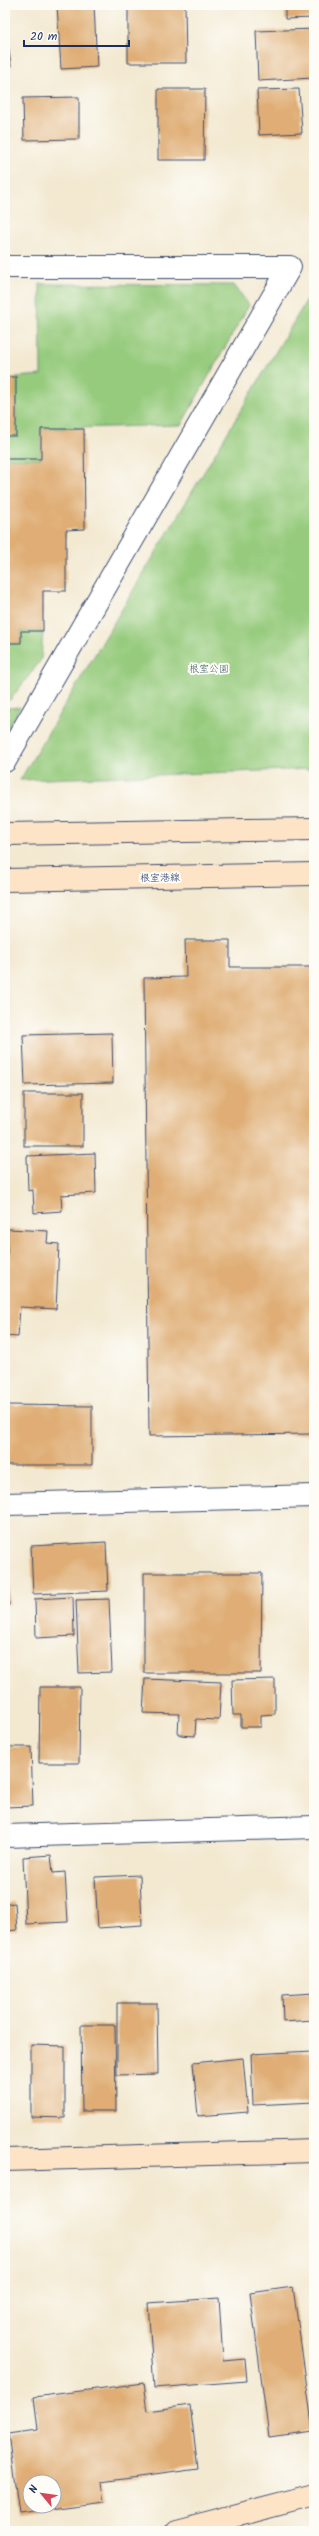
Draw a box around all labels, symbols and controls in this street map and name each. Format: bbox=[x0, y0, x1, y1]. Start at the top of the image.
scale bar bbox=[24, 22, 129, 48]
text: 20 m bbox=[30, 27, 58, 46]
park label: 根室公園 bbox=[189, 661, 229, 677]
street label: 根室港線 bbox=[140, 870, 180, 886]
north arrow bbox=[22, 2474, 62, 2514]
text: N bbox=[25, 2482, 44, 2497]

